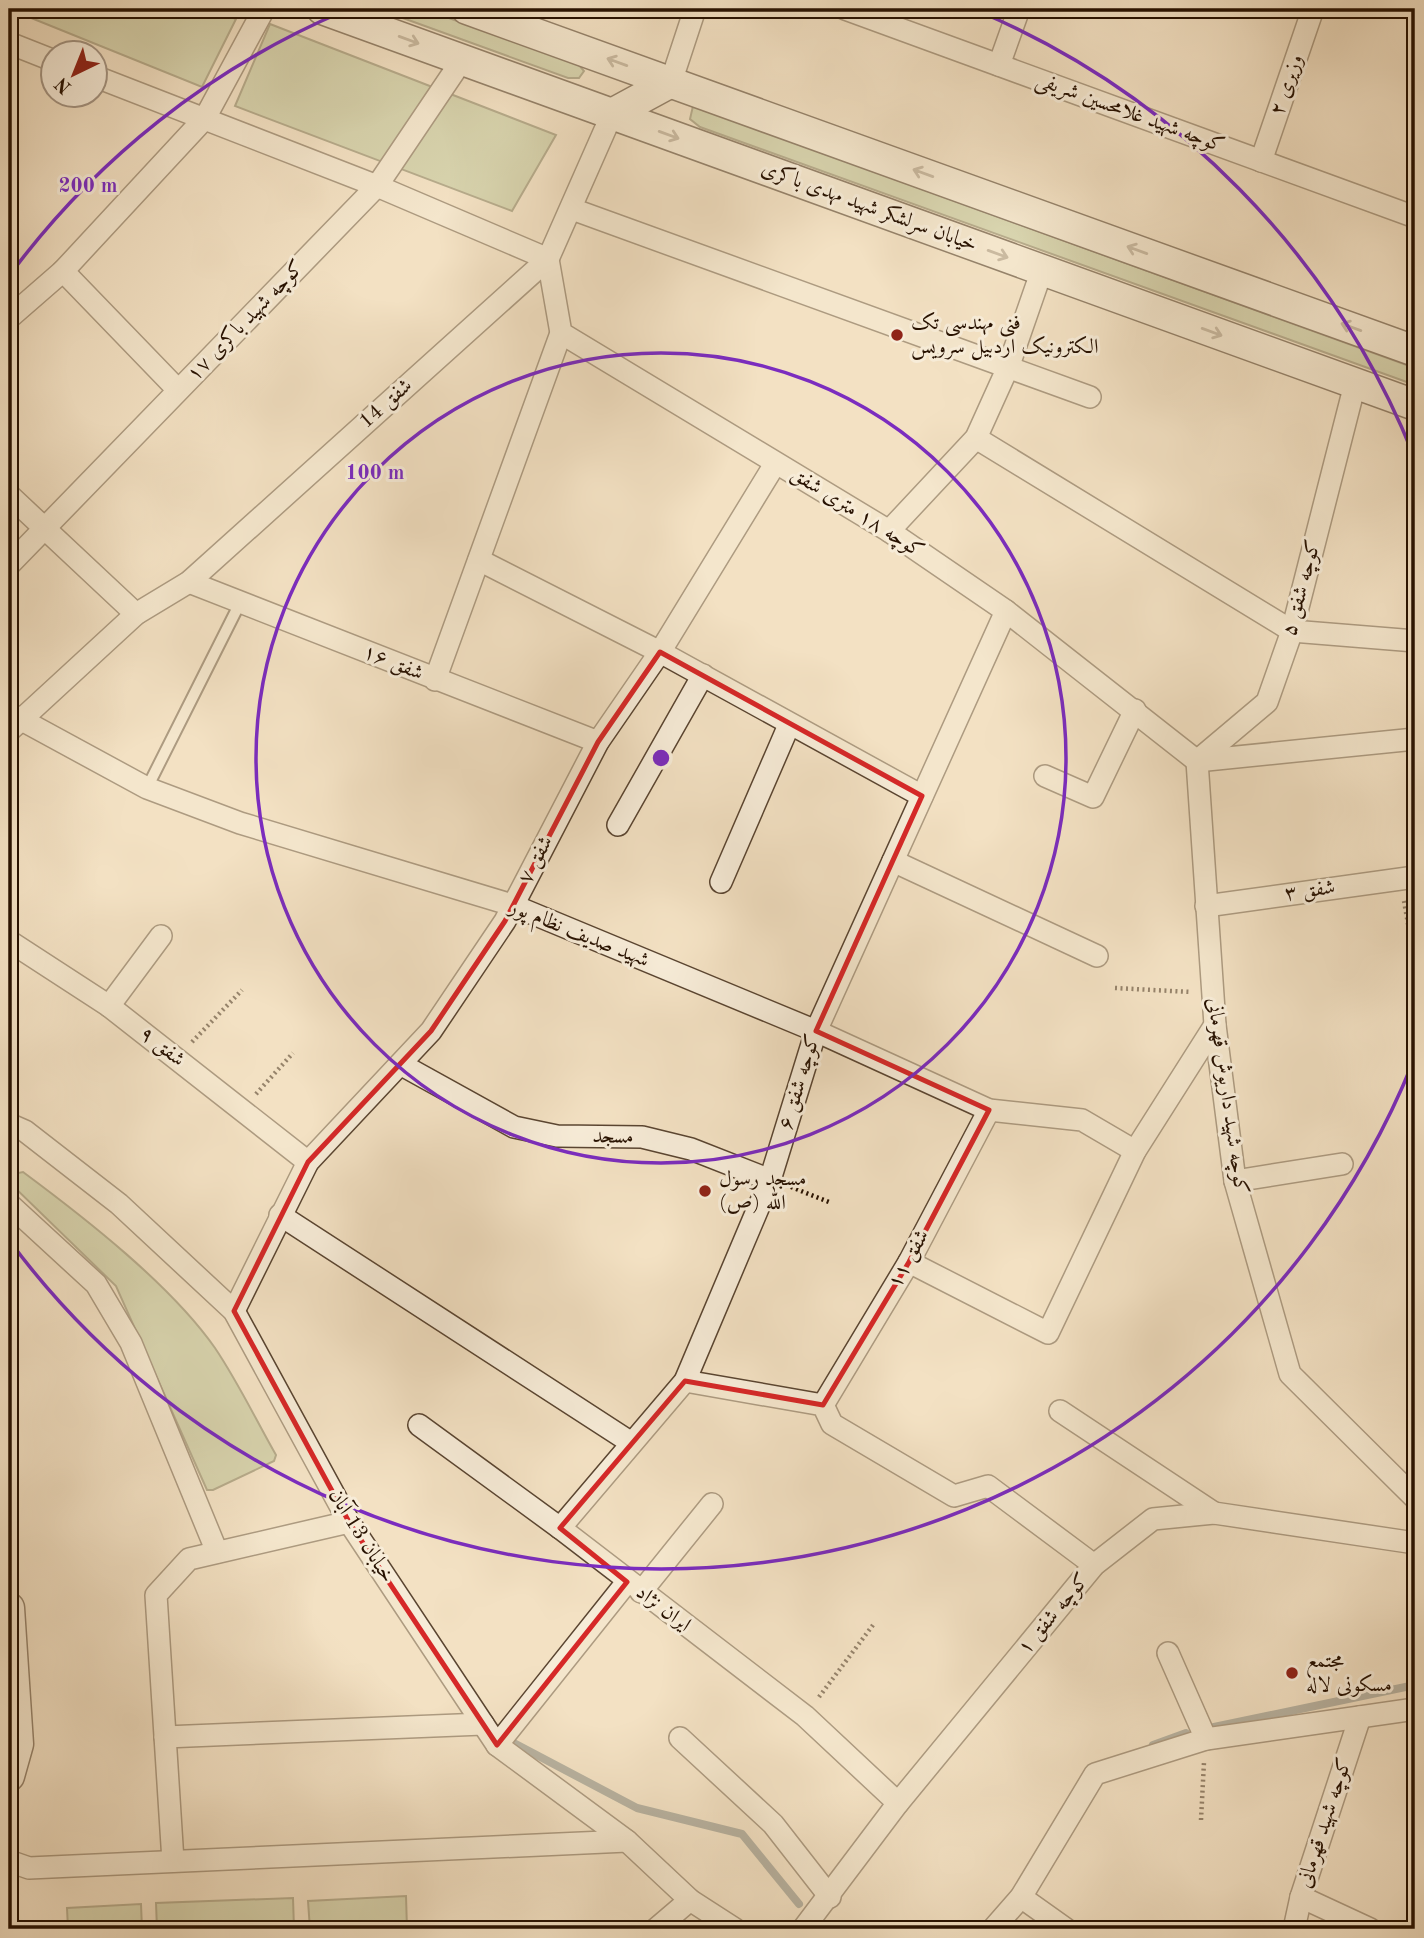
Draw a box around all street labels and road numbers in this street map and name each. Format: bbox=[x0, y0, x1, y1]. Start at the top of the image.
street label: وزیری ۲ bbox=[1267, 52, 1307, 118]
street label: کوچه شهید غلامحسین شریفی bbox=[1032, 69, 1227, 160]
street label: خیابان سرلشکر شهید مهدی باکری bbox=[758, 156, 980, 258]
street label: کوچه شهید باکری ۱۷ bbox=[182, 255, 310, 387]
street label: شفق 14 bbox=[356, 375, 417, 434]
street label: کوچه ۱۸ متری شفق bbox=[786, 464, 927, 564]
street label: کوچه شفق ۵ bbox=[1279, 538, 1327, 639]
street label: شفق ۱۶ bbox=[359, 641, 426, 685]
street label: شفق ۷ bbox=[515, 833, 558, 888]
street label: شفق ۳ bbox=[1283, 877, 1337, 906]
street label: شهید صدیف نظام پور bbox=[502, 896, 652, 977]
street label: کوچه شهید داریوش قهرمانی bbox=[1201, 996, 1251, 1196]
street label: شفق ۹ bbox=[135, 1023, 188, 1072]
street label: کوچه شفق ۶ bbox=[776, 1032, 826, 1133]
street label: مسجد bbox=[592, 1126, 634, 1148]
street label: شفق ۱۱ bbox=[885, 1226, 934, 1292]
street label: خیابان 13 آبان bbox=[323, 1483, 401, 1587]
street label: کوچه شفق ۱ bbox=[1014, 1570, 1095, 1660]
street label: ایران نژاد bbox=[632, 1582, 694, 1636]
street label: کوچه شهید قهرمانی bbox=[1294, 1755, 1358, 1891]

